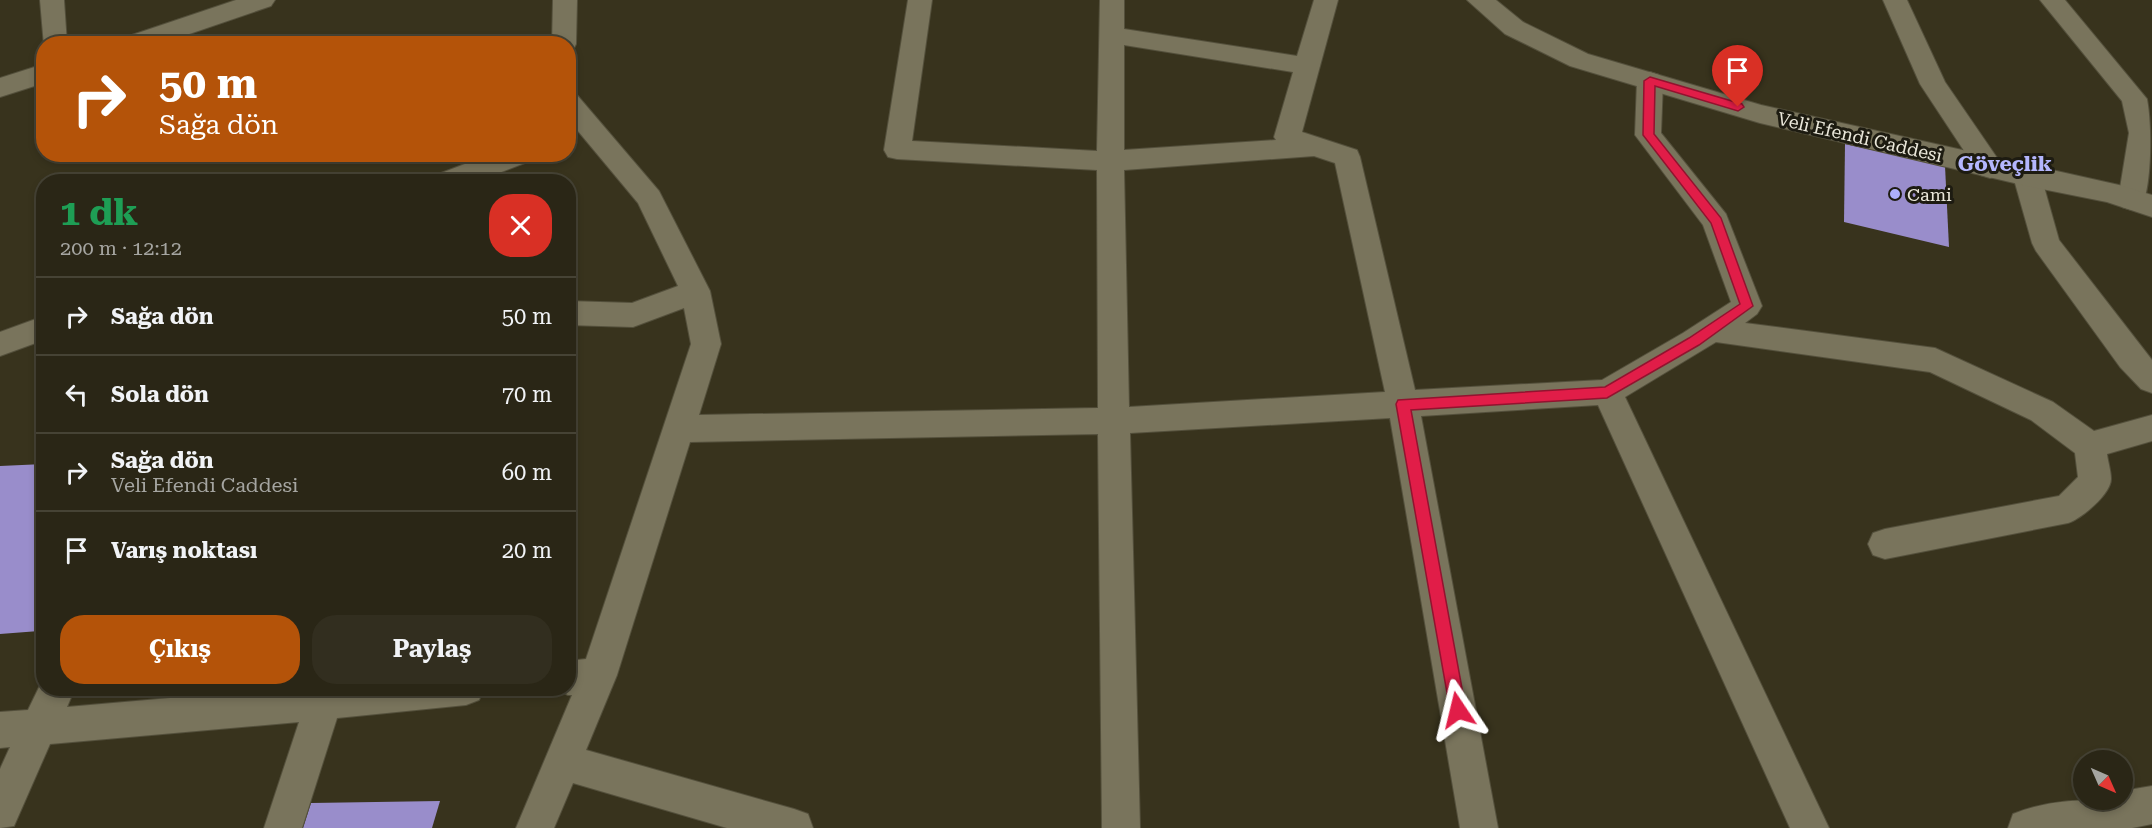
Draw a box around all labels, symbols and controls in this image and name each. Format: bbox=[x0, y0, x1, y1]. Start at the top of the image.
pin bbox=[1712, 45, 1763, 107]
icon: arrive bbox=[1721, 54, 1754, 87]
text: 50 m bbox=[159, 59, 257, 108]
icon: right bbox=[60, 60, 138, 138]
street label: Veli Efendi Caddesi bbox=[1775, 108, 1945, 166]
text: Sağa dön bbox=[159, 109, 278, 141]
district label: Göveçlik bbox=[1958, 152, 2053, 176]
place label: Cami bbox=[1907, 184, 1952, 205]
marker: Cami bbox=[1888, 187, 1902, 201]
text: 1 dk bbox=[60, 192, 138, 234]
button: close bbox=[489, 194, 552, 257]
text: 200 m · 12:12 bbox=[60, 236, 182, 260]
icon: right bbox=[60, 300, 93, 333]
text: Sağa dön bbox=[111, 304, 213, 329]
text: 50 m bbox=[502, 304, 552, 329]
icon: left bbox=[60, 378, 93, 411]
text: Sola dön bbox=[111, 382, 209, 407]
text: 70 m bbox=[502, 382, 552, 407]
text: Sağa dön bbox=[111, 448, 213, 473]
icon: right bbox=[60, 456, 93, 489]
text: 60 m bbox=[502, 460, 552, 485]
text: Veli Efendi Caddesi bbox=[111, 473, 298, 497]
icon: arrive bbox=[60, 534, 93, 567]
text: Varış noktası bbox=[111, 538, 257, 563]
text: 20 m bbox=[502, 538, 552, 563]
button: Çıkış bbox=[60, 615, 300, 684]
button: Paylaş bbox=[312, 615, 552, 684]
position arrow bbox=[1426, 678, 1490, 742]
north arrow bbox=[2073, 750, 2133, 810]
map controls bbox=[2073, 750, 2133, 810]

